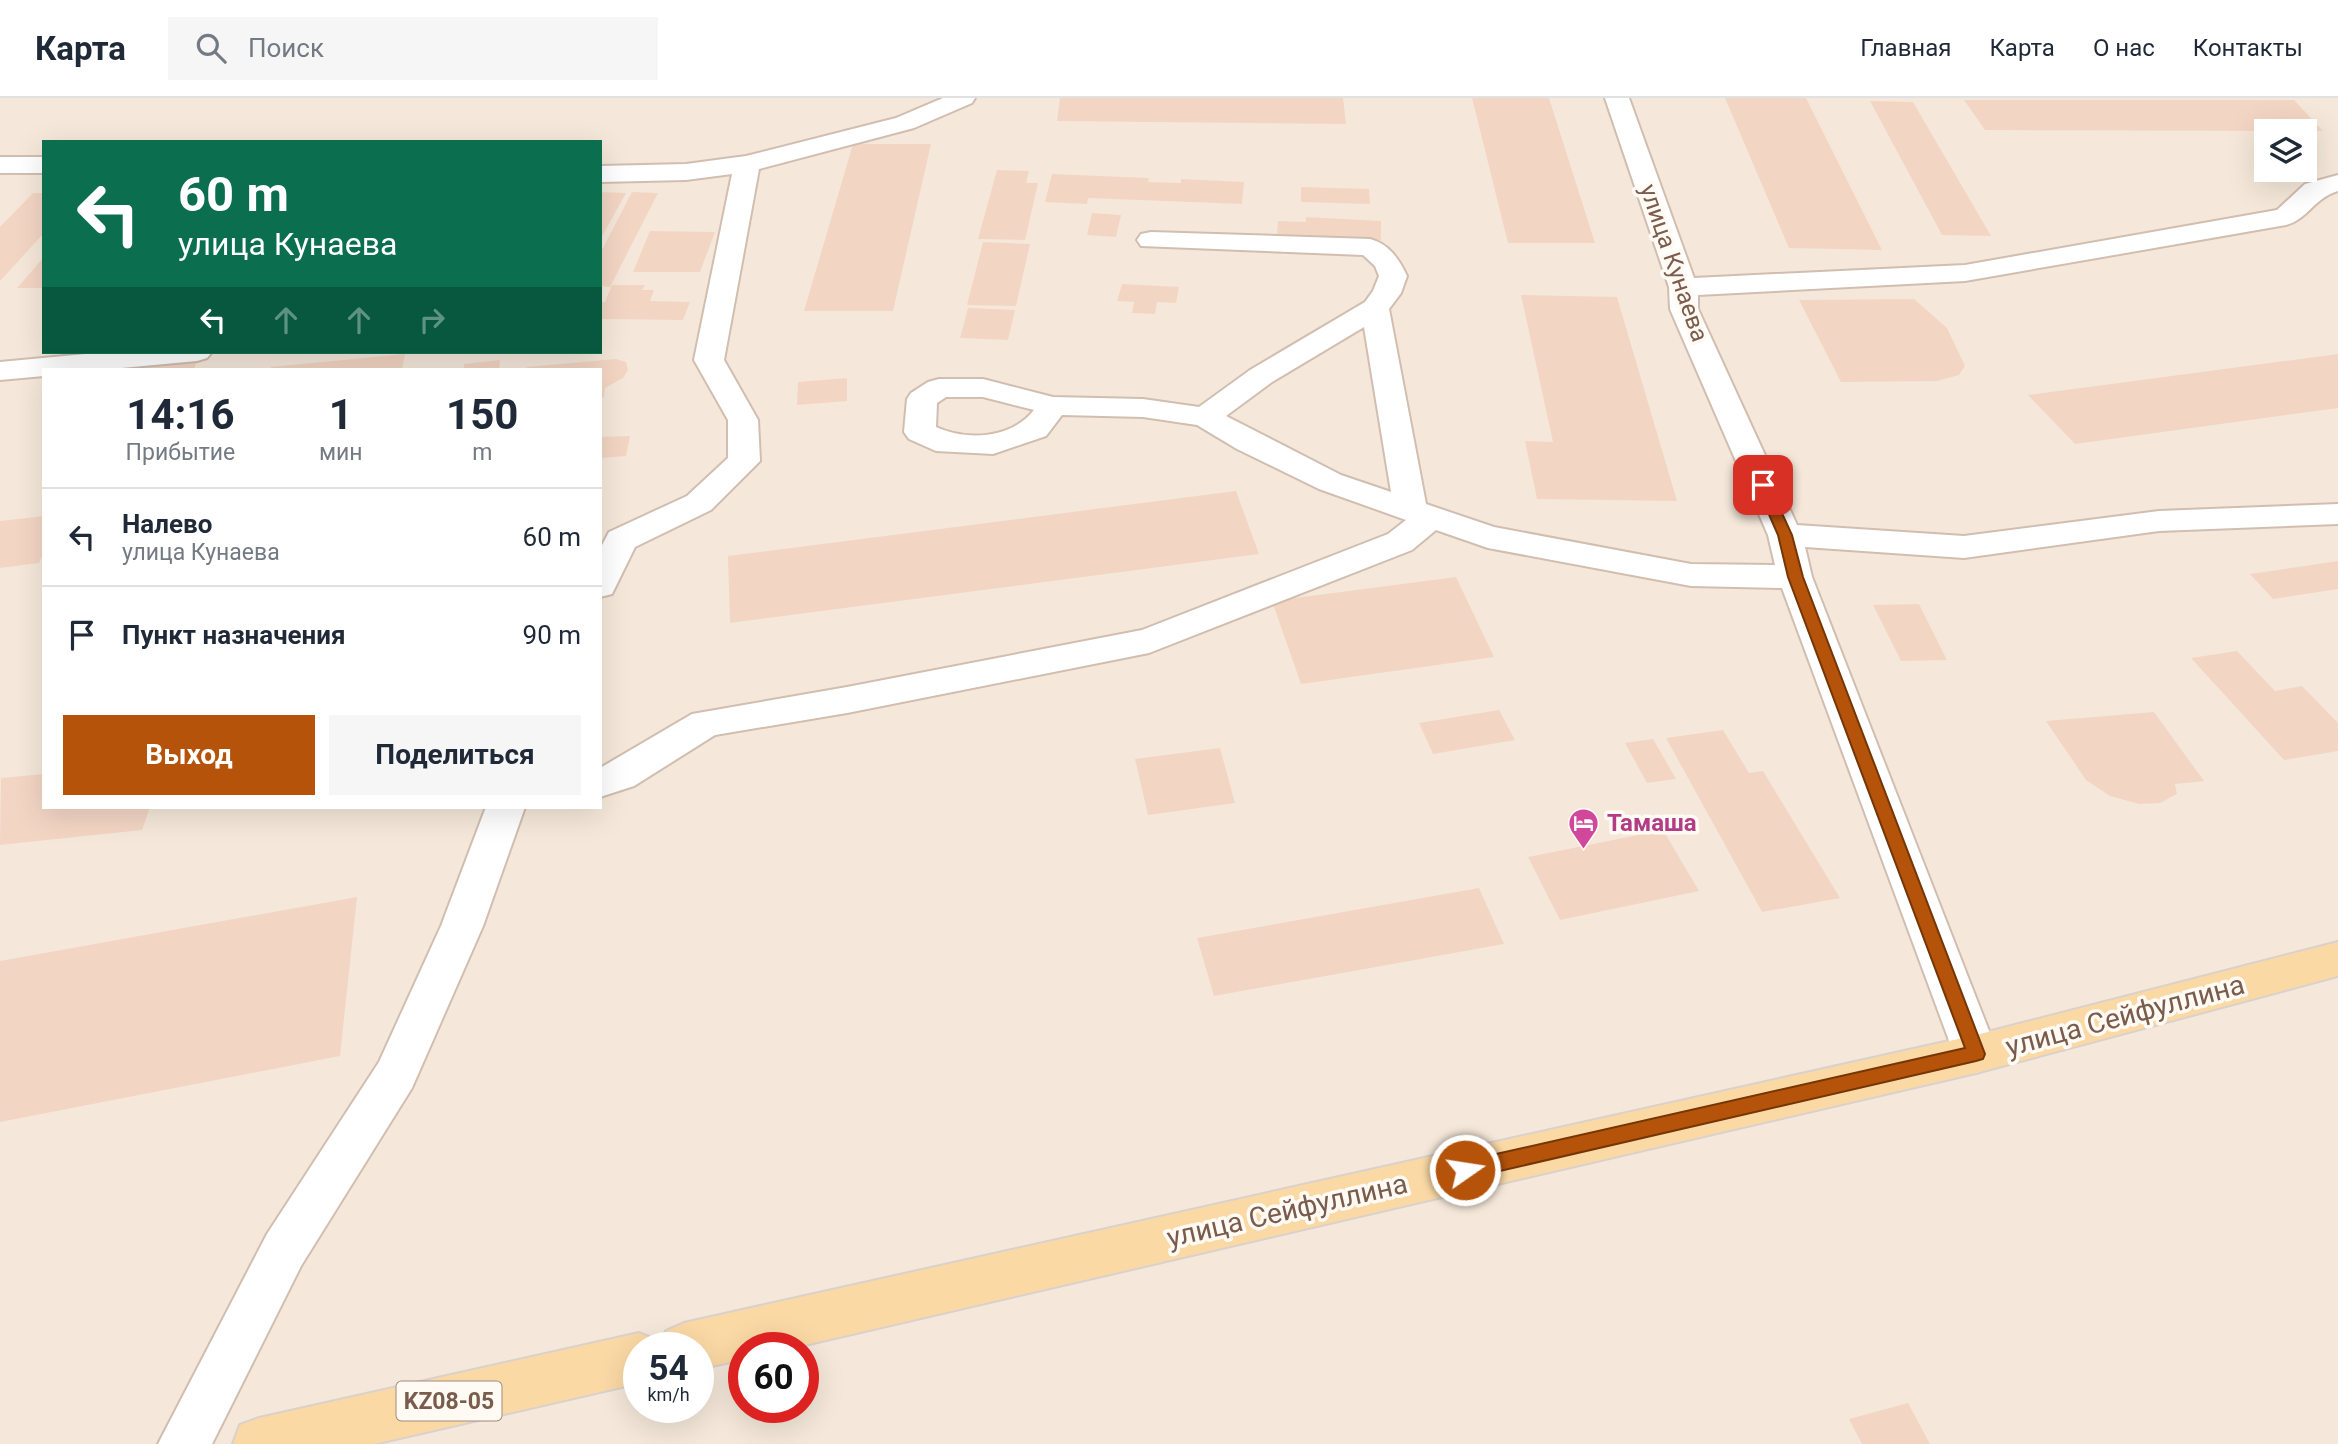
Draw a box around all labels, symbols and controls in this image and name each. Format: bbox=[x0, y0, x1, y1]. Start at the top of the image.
search box bbox=[168, 17, 658, 80]
text: Карта bbox=[35, 29, 126, 68]
icon: search bbox=[192, 29, 230, 67]
text: Поиск bbox=[248, 33, 324, 63]
text: Главная bbox=[1860, 34, 1951, 62]
text: Карта bbox=[1989, 34, 2055, 62]
text: О нас bbox=[2093, 34, 2155, 62]
text: Контакты bbox=[2193, 34, 2303, 62]
map controls bbox=[2254, 119, 2317, 182]
button: layers bbox=[2254, 119, 2317, 182]
text: 60 m bbox=[178, 166, 289, 223]
icon: left bbox=[63, 168, 154, 259]
street label: улица Кунаева bbox=[1634, 181, 1714, 345]
text: улица Кунаева bbox=[178, 225, 397, 263]
icon: left bbox=[194, 301, 232, 339]
icon: ahead bbox=[267, 301, 305, 339]
icon: ahead bbox=[340, 301, 378, 339]
icon: right bbox=[413, 301, 451, 339]
text: 14:16 bbox=[126, 390, 235, 439]
text: 1 bbox=[329, 390, 353, 439]
text: 150 bbox=[446, 390, 518, 439]
text: Прибытие bbox=[126, 439, 235, 466]
text: мин bbox=[319, 439, 363, 466]
text: m bbox=[472, 439, 492, 466]
pin bbox=[1733, 455, 1793, 515]
icon: arrive bbox=[1744, 466, 1782, 504]
text: Налево bbox=[122, 509, 212, 539]
icon: left bbox=[63, 518, 101, 556]
text: 60 m bbox=[523, 522, 581, 552]
text: улица Кунаева bbox=[122, 539, 280, 566]
icon: arrive bbox=[63, 616, 101, 654]
text: Пункт назначения bbox=[122, 620, 346, 650]
text: 90 m bbox=[523, 620, 581, 650]
button: Выход bbox=[63, 715, 315, 795]
button: Поделиться bbox=[329, 715, 581, 795]
hotel icon: Тамаша bbox=[1567, 806, 1601, 850]
place label: Тамаша bbox=[1607, 809, 1697, 837]
street label: улица Сейфуллина bbox=[2002, 968, 2248, 1063]
position arrow bbox=[1428, 1133, 1502, 1207]
street label: улица Сейфуллина bbox=[1164, 1167, 1411, 1254]
speed limit sign: 60 bbox=[728, 1332, 819, 1423]
text: 54 bbox=[648, 1348, 689, 1389]
road number: KZ08-05 bbox=[396, 1382, 502, 1420]
text: km/h bbox=[647, 1384, 690, 1405]

